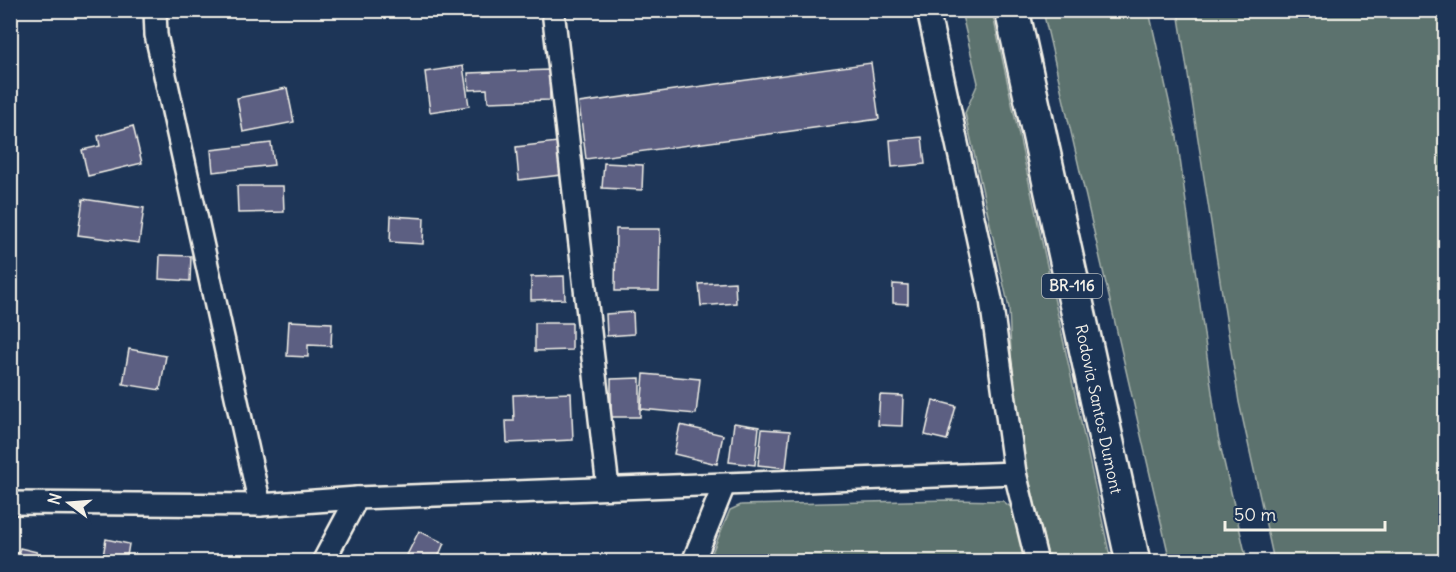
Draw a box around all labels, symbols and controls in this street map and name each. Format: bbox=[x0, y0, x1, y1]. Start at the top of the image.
road number: BR-116 bbox=[1042, 274, 1102, 298]
street label: Rodovia Santos Dumont bbox=[1071, 323, 1127, 496]
north arrow bbox=[39, 473, 99, 533]
text: N bbox=[43, 491, 66, 507]
scale bar bbox=[1225, 494, 1386, 532]
text: 50 m bbox=[1234, 503, 1276, 526]

